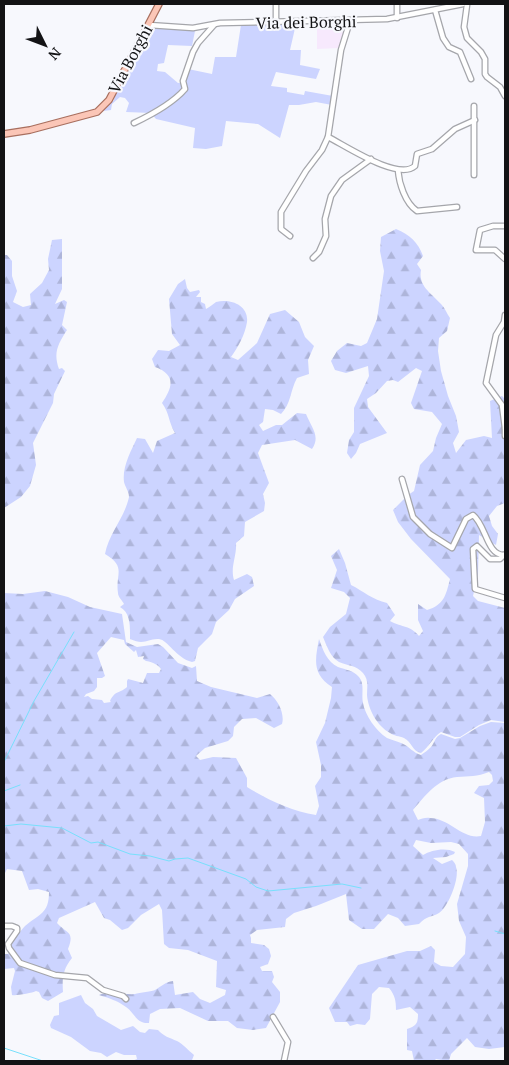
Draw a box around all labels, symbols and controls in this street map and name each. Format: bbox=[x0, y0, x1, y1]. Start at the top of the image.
street label: Via dei Borghi bbox=[255, 10, 357, 34]
north arrow bbox=[20, 20, 70, 70]
street label: Via Borghi bbox=[103, 20, 157, 97]
text: N bbox=[44, 44, 66, 65]

